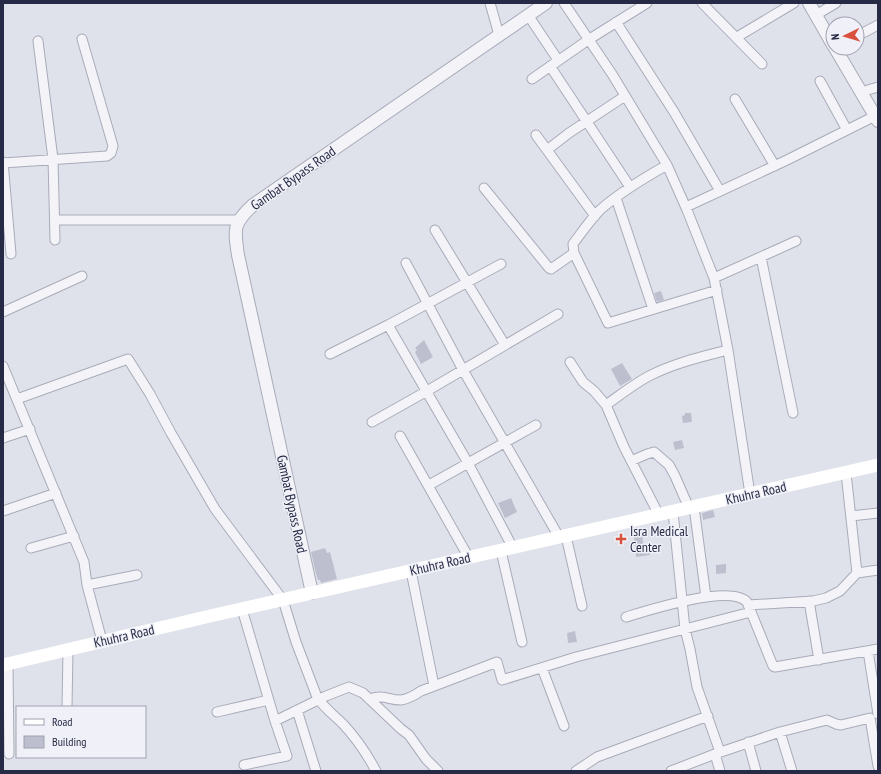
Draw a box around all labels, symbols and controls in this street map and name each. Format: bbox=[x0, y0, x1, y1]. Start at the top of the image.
north arrow bbox=[825, 16, 865, 56]
text: N bbox=[828, 33, 842, 40]
street label: Gambat Bypass Road bbox=[247, 142, 339, 214]
street label: Gambat Bypass Road bbox=[273, 453, 311, 555]
street label: Khuhra Road bbox=[724, 477, 788, 509]
place label: Isra Medical Center bbox=[630, 522, 689, 556]
marker: Isra Medical Center bbox=[615, 533, 627, 545]
street label: Khuhra Road bbox=[408, 548, 472, 580]
street label: Khuhra Road bbox=[92, 620, 156, 652]
legend bbox=[16, 706, 146, 758]
text: Road bbox=[52, 714, 72, 729]
text: Building bbox=[52, 734, 87, 749]

